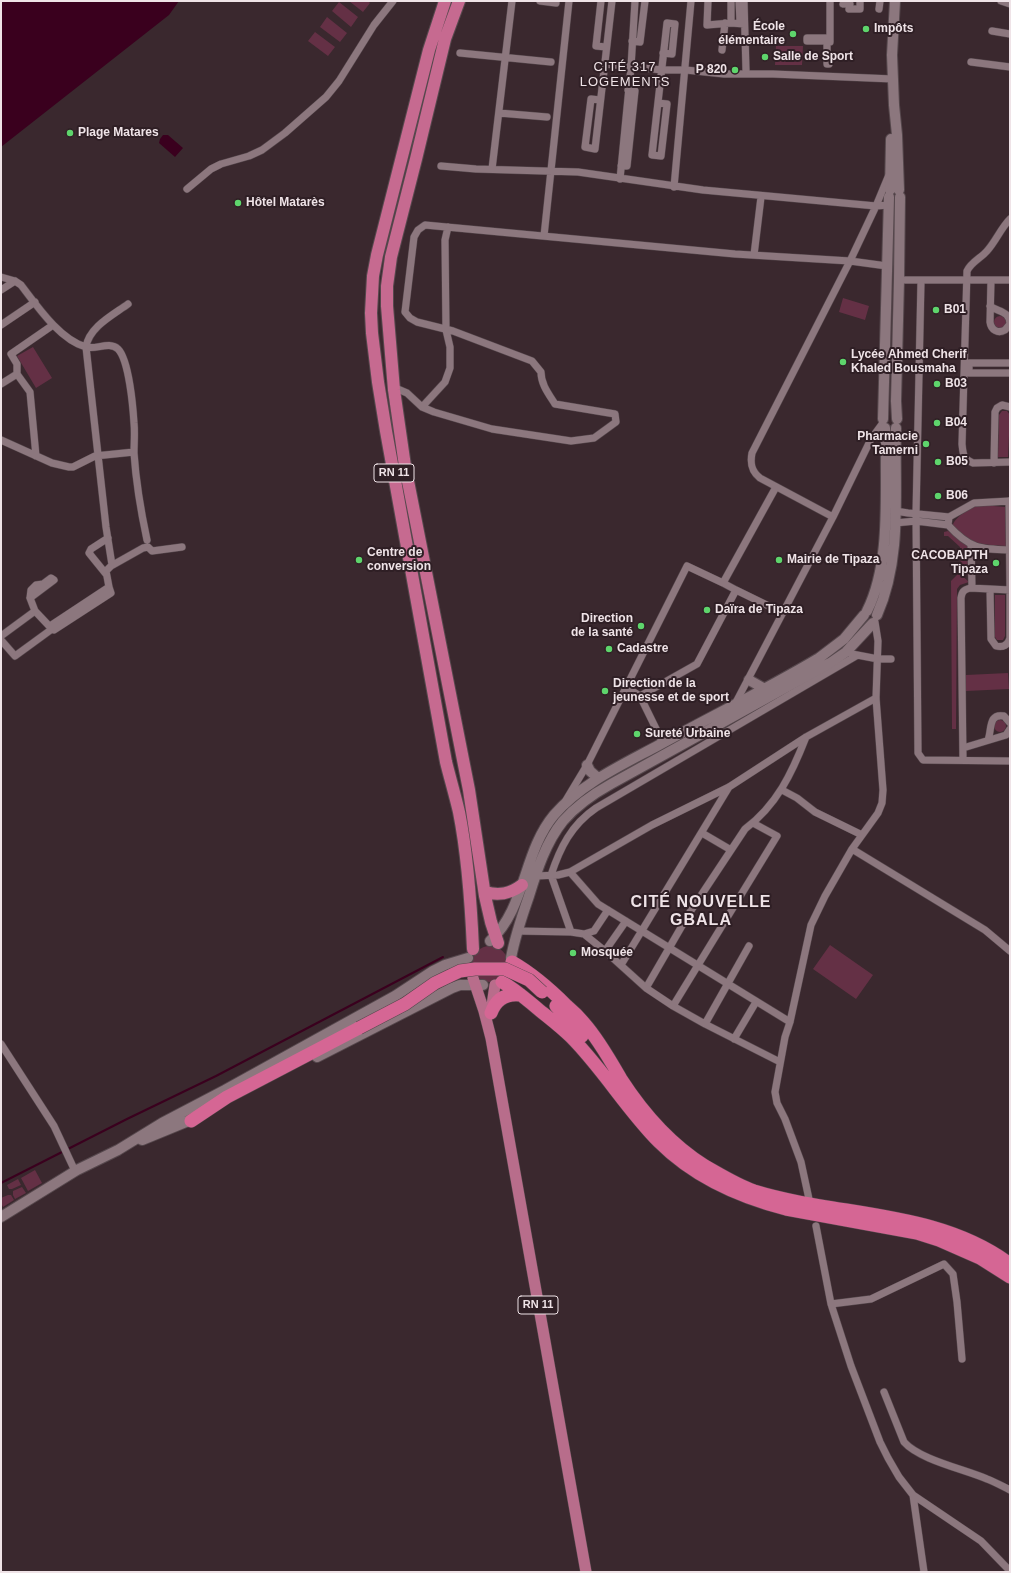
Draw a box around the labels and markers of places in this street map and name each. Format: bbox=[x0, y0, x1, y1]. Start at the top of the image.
place label: École élémentaire bbox=[718, 20, 785, 48]
place label: Impôts bbox=[874, 22, 913, 36]
marker: Impôts bbox=[861, 24, 871, 34]
marker: École élémentaire bbox=[788, 29, 798, 39]
place label: Salle de Sport bbox=[773, 50, 853, 64]
marker: Salle de Sport bbox=[760, 52, 770, 62]
place label: P 820 bbox=[696, 63, 727, 77]
marker: P 820 bbox=[730, 65, 740, 75]
place label: Plage Matares bbox=[78, 126, 159, 140]
marker: Plage Matares bbox=[65, 128, 75, 138]
place label: Hôtel Matarès bbox=[246, 196, 325, 210]
marker: Hôtel Matarès bbox=[233, 198, 243, 208]
place label: B01 bbox=[944, 303, 966, 317]
marker: B01 bbox=[931, 305, 941, 315]
place label: Lycée Ahmed Cherif Khaled Bousmaha bbox=[851, 348, 967, 376]
marker: Lycée Ahmed Cherif Khaled Bousmaha bbox=[838, 357, 848, 367]
place label: B03 bbox=[945, 377, 967, 391]
marker: B03 bbox=[932, 379, 942, 389]
place label: B04 bbox=[945, 416, 967, 430]
marker: B04 bbox=[932, 418, 942, 428]
place label: Pharmacie Tamerni bbox=[857, 430, 918, 458]
marker: Pharmacie Tamerni bbox=[921, 439, 931, 449]
place label: B05 bbox=[946, 455, 968, 469]
marker: B05 bbox=[933, 457, 943, 467]
place label: B06 bbox=[946, 489, 968, 503]
marker: B06 bbox=[933, 491, 943, 501]
place label: Centre de conversion bbox=[367, 546, 431, 574]
place label: CACOBAPTH Tipaza bbox=[911, 549, 988, 577]
place label: Mairie de Tipaza bbox=[787, 553, 879, 567]
marker: Centre de conversion bbox=[354, 555, 364, 565]
marker: Mairie de Tipaza bbox=[774, 555, 784, 565]
marker: CACOBAPTH Tipaza bbox=[991, 558, 1001, 568]
place label: Daïra de Tipaza bbox=[715, 603, 803, 617]
marker: Daïra de Tipaza bbox=[702, 605, 712, 615]
place label: Direction de la santé bbox=[571, 612, 633, 640]
marker: Direction de la santé bbox=[636, 621, 646, 631]
place label: Cadastre bbox=[617, 642, 668, 656]
marker: Cadastre bbox=[604, 644, 614, 654]
place label: Direction de la jeunesse et de sport bbox=[613, 677, 729, 705]
marker: Direction de la jeunesse et de sport bbox=[600, 686, 610, 696]
place label: Sureté Urbaine bbox=[645, 727, 730, 741]
marker: Sureté Urbaine bbox=[632, 729, 642, 739]
place label: Mosquée bbox=[581, 946, 633, 960]
marker: Mosquée bbox=[568, 948, 578, 958]

